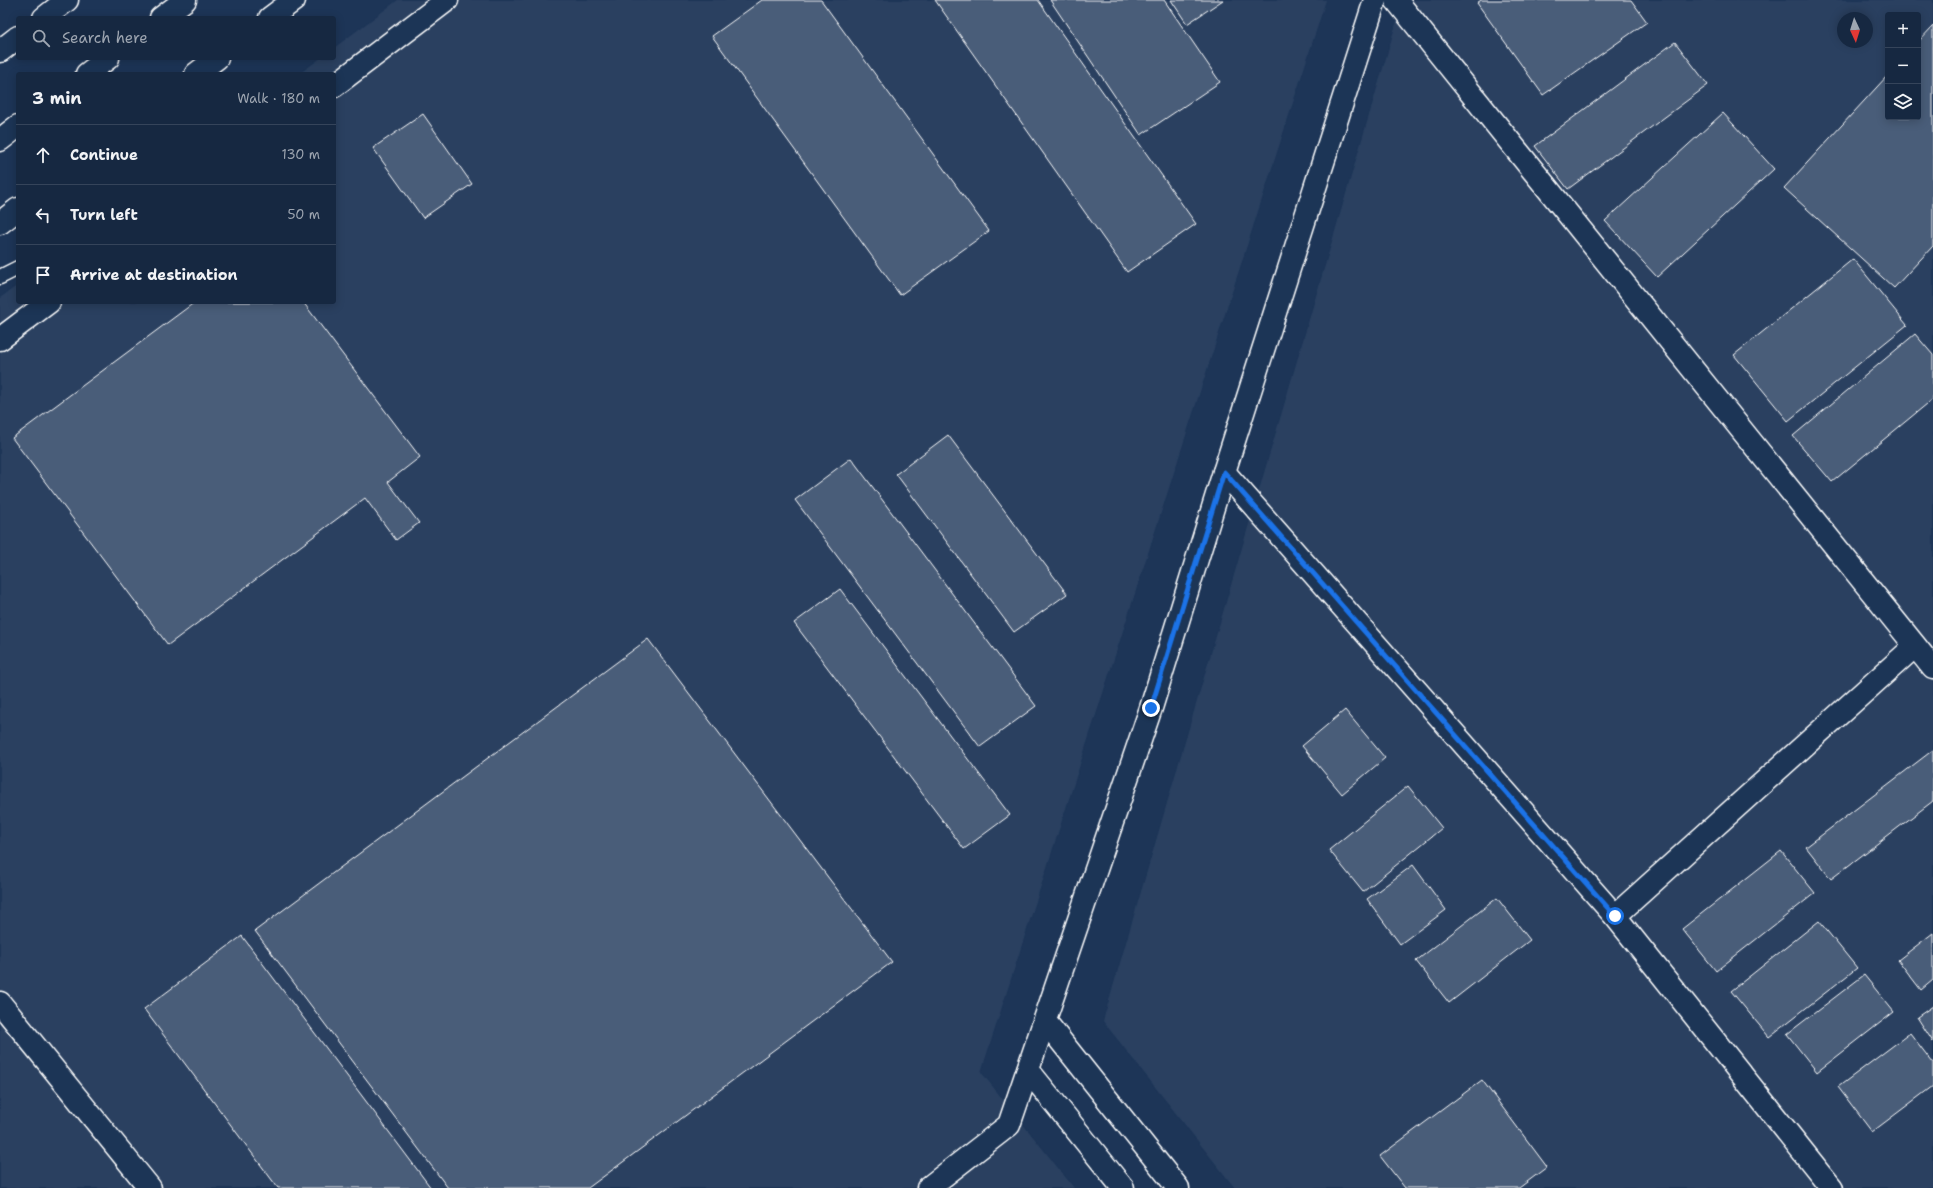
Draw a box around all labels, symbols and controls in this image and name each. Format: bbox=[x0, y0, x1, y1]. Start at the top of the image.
north arrow bbox=[1837, 12, 1873, 48]
map controls bbox=[1885, 12, 1921, 120]
button: + bbox=[1885, 12, 1921, 48]
search box bbox=[16, 16, 336, 60]
icon: search bbox=[30, 27, 52, 49]
text: Search here bbox=[62, 28, 148, 48]
button: − bbox=[1885, 48, 1921, 84]
button: layers bbox=[1885, 84, 1921, 120]
text: 3 min bbox=[32, 87, 82, 109]
text: Walk · 180 m bbox=[237, 90, 320, 107]
icon: ahead bbox=[32, 144, 54, 166]
text: Continue bbox=[70, 145, 138, 165]
text: 130 m bbox=[282, 146, 320, 163]
icon: left bbox=[32, 204, 54, 226]
text: Turn left bbox=[70, 205, 138, 225]
text: 50 m bbox=[287, 206, 320, 223]
icon: arrive bbox=[32, 264, 54, 286]
text: Arrive at destination bbox=[70, 265, 238, 285]
route end bbox=[1142, 699, 1160, 717]
route start bbox=[1606, 907, 1624, 925]

